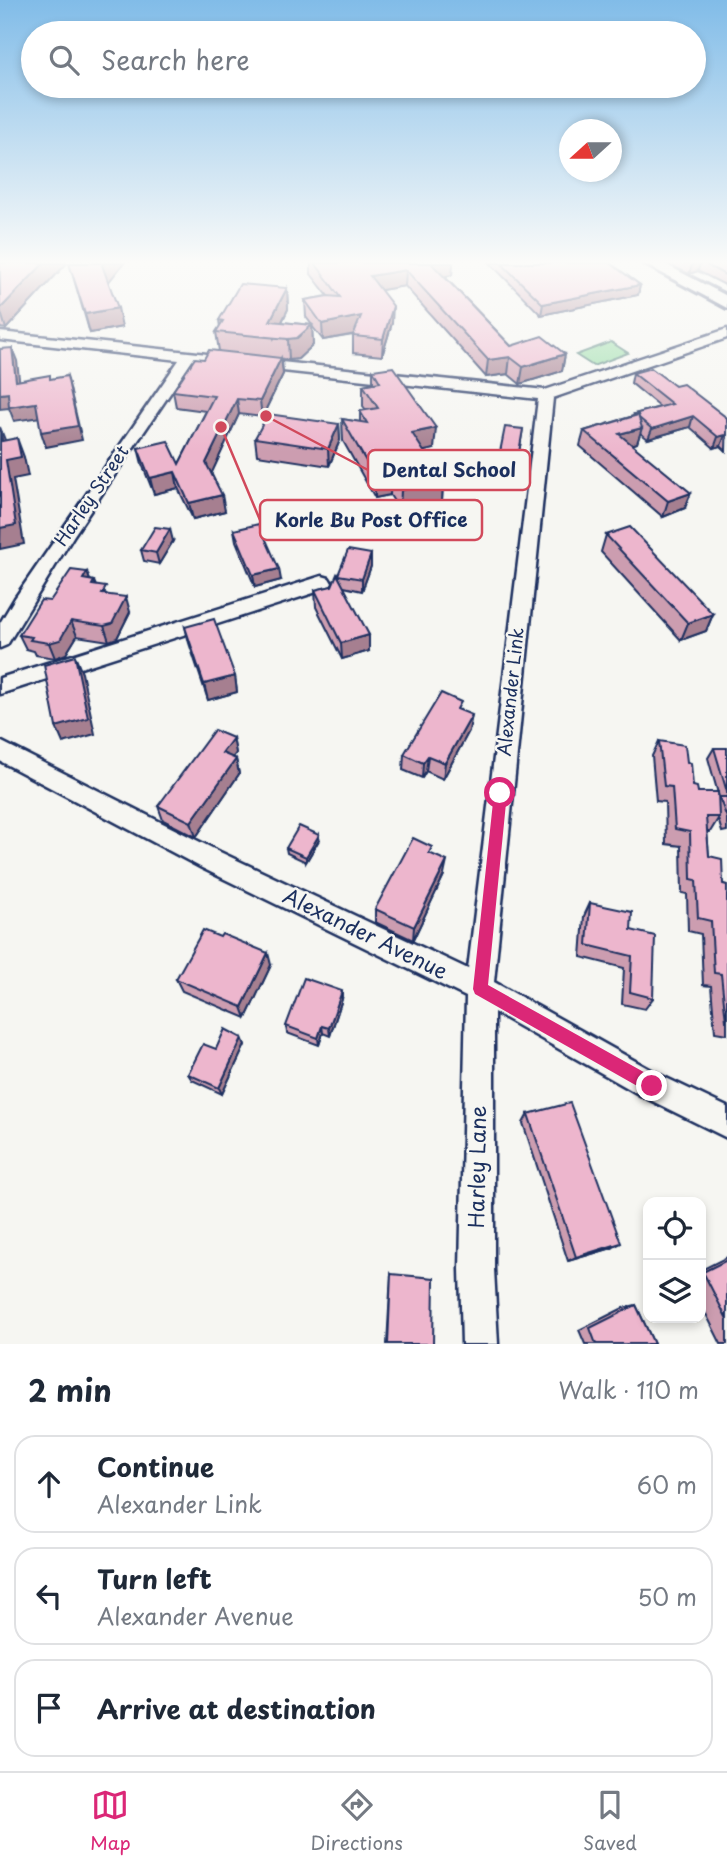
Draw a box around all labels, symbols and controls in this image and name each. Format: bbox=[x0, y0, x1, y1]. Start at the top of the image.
search box bbox=[21, 21, 706, 98]
text: Search here bbox=[101, 40, 250, 79]
icon: search bbox=[45, 41, 83, 79]
north arrow bbox=[559, 119, 622, 182]
street label: Harley Street bbox=[47, 439, 135, 551]
callout: Dental School bbox=[368, 450, 530, 490]
text: Dental School bbox=[382, 455, 516, 483]
callout: Korle Bu Post Office bbox=[260, 500, 482, 540]
text: Korle Bu Post Office bbox=[274, 505, 468, 533]
street label: Alexander Link bbox=[489, 626, 530, 757]
route start bbox=[484, 777, 515, 808]
street label: Alexander Avenue bbox=[278, 878, 454, 986]
route end bbox=[636, 1070, 667, 1101]
street label: Harley Lane bbox=[459, 1105, 493, 1229]
map controls bbox=[643, 1197, 706, 1323]
button: locate bbox=[643, 1197, 706, 1260]
button: layers bbox=[643, 1260, 706, 1323]
text: 2 min bbox=[28, 1367, 112, 1412]
text: Walk · 110 m bbox=[558, 1372, 699, 1407]
text: Continue bbox=[97, 1447, 214, 1486]
icon: ahead bbox=[30, 1465, 68, 1503]
text: 60 m bbox=[637, 1467, 697, 1502]
text: Alexander Link bbox=[97, 1486, 262, 1521]
text: Turn left bbox=[97, 1559, 212, 1598]
icon: left bbox=[30, 1577, 68, 1615]
text: 50 m bbox=[637, 1579, 697, 1614]
text: Alexander Avenue bbox=[97, 1598, 294, 1633]
icon: arrive bbox=[30, 1689, 68, 1727]
text: Arrive at destination bbox=[97, 1689, 376, 1728]
tab: Map bbox=[90, 1786, 131, 1856]
tab: Directions bbox=[311, 1786, 403, 1856]
tab: Saved bbox=[583, 1786, 637, 1856]

